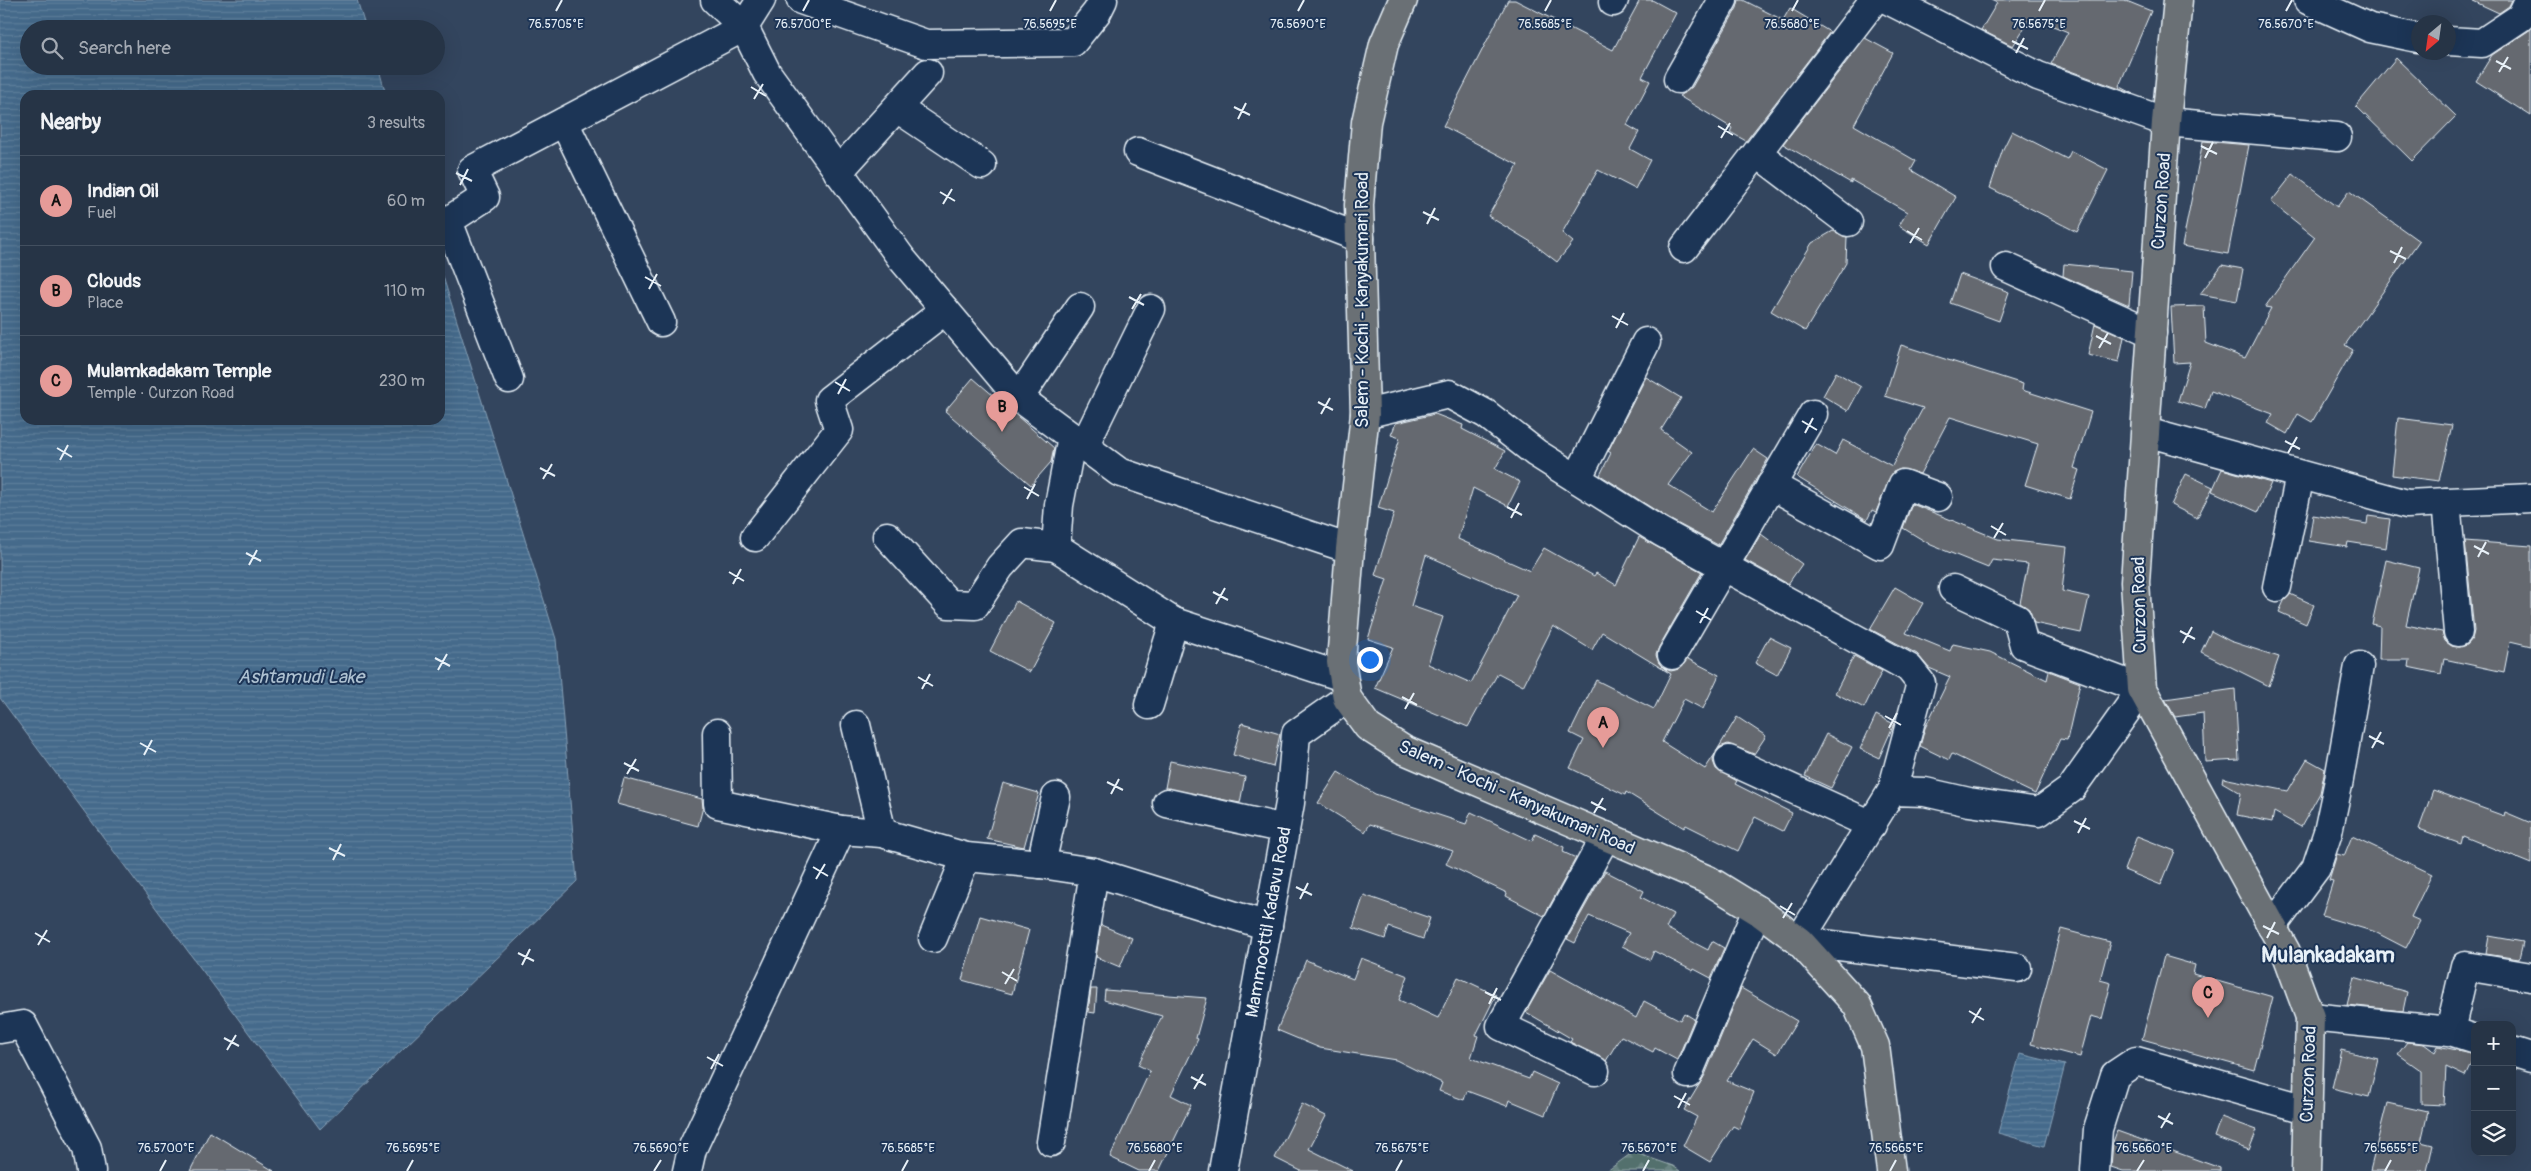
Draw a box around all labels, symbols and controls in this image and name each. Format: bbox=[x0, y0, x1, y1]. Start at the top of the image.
north arrow bbox=[2411, 15, 2456, 60]
text: 76.5705°E bbox=[528, 17, 584, 32]
text: 76.5700°E bbox=[775, 17, 831, 32]
text: 76.5695°E bbox=[1023, 17, 1077, 32]
text: 76.5690°E bbox=[1270, 17, 1326, 32]
text: 76.5685°E bbox=[1518, 17, 1572, 32]
text: 76.5680°E bbox=[1764, 17, 1820, 32]
text: 76.5675°E bbox=[2012, 17, 2066, 32]
text: 76.5670°E bbox=[2258, 17, 2314, 32]
search box bbox=[20, 20, 445, 75]
icon: search bbox=[38, 34, 66, 62]
text: Search here bbox=[78, 36, 171, 60]
text: Nearby bbox=[40, 109, 101, 136]
text: 3 results bbox=[367, 113, 425, 133]
street label: Curzon Road bbox=[2147, 152, 2176, 250]
street label: Salem - Kochi - Kanyakumari Road bbox=[1351, 172, 1374, 428]
text: Indian Oil bbox=[87, 179, 159, 203]
text: A bbox=[51, 191, 61, 211]
text: 60 m bbox=[387, 191, 425, 211]
text: Fuel bbox=[87, 203, 116, 223]
text: Clouds bbox=[87, 269, 141, 293]
text: B bbox=[51, 281, 61, 301]
text: 110 m bbox=[384, 281, 425, 301]
text: Place bbox=[87, 293, 123, 313]
text: Mulamkadakam Temple bbox=[87, 359, 271, 383]
text: C bbox=[51, 371, 61, 391]
text: 230 m bbox=[379, 371, 425, 391]
text: Temple · Curzon Road bbox=[87, 383, 234, 403]
pin: B bbox=[986, 391, 1018, 432]
street label: Curzon Road bbox=[2127, 556, 2152, 654]
your location bbox=[1357, 647, 1383, 673]
water label: Ashtamudi Lake bbox=[238, 665, 366, 689]
pin: A bbox=[1587, 707, 1619, 748]
street label: Salem - Kochi - Kanyakumari Road bbox=[1395, 735, 1638, 860]
street label: Mammoottil Kadavu Road bbox=[1240, 825, 1297, 1019]
district label: Mulankadakam bbox=[2261, 941, 2395, 969]
pin: C bbox=[2192, 977, 2224, 1018]
map controls bbox=[2471, 1021, 2516, 1156]
button: + bbox=[2471, 1021, 2516, 1066]
street label: Curzon Road bbox=[2295, 1025, 2322, 1123]
button: − bbox=[2471, 1066, 2516, 1111]
button: layers bbox=[2471, 1111, 2516, 1156]
text: 76.5700°E bbox=[138, 1141, 194, 1156]
text: 76.5695°E bbox=[386, 1141, 440, 1156]
text: 76.5690°E bbox=[633, 1141, 689, 1156]
text: 76.5685°E bbox=[881, 1141, 935, 1156]
text: 76.5680°E bbox=[1127, 1141, 1183, 1156]
text: 76.5675°E bbox=[1375, 1141, 1429, 1156]
text: 76.5670°E bbox=[1621, 1141, 1677, 1156]
text: 76.5665°E bbox=[1869, 1141, 1923, 1156]
text: 76.5660°E bbox=[2116, 1141, 2172, 1156]
text: 76.5655°E bbox=[2364, 1141, 2418, 1156]

